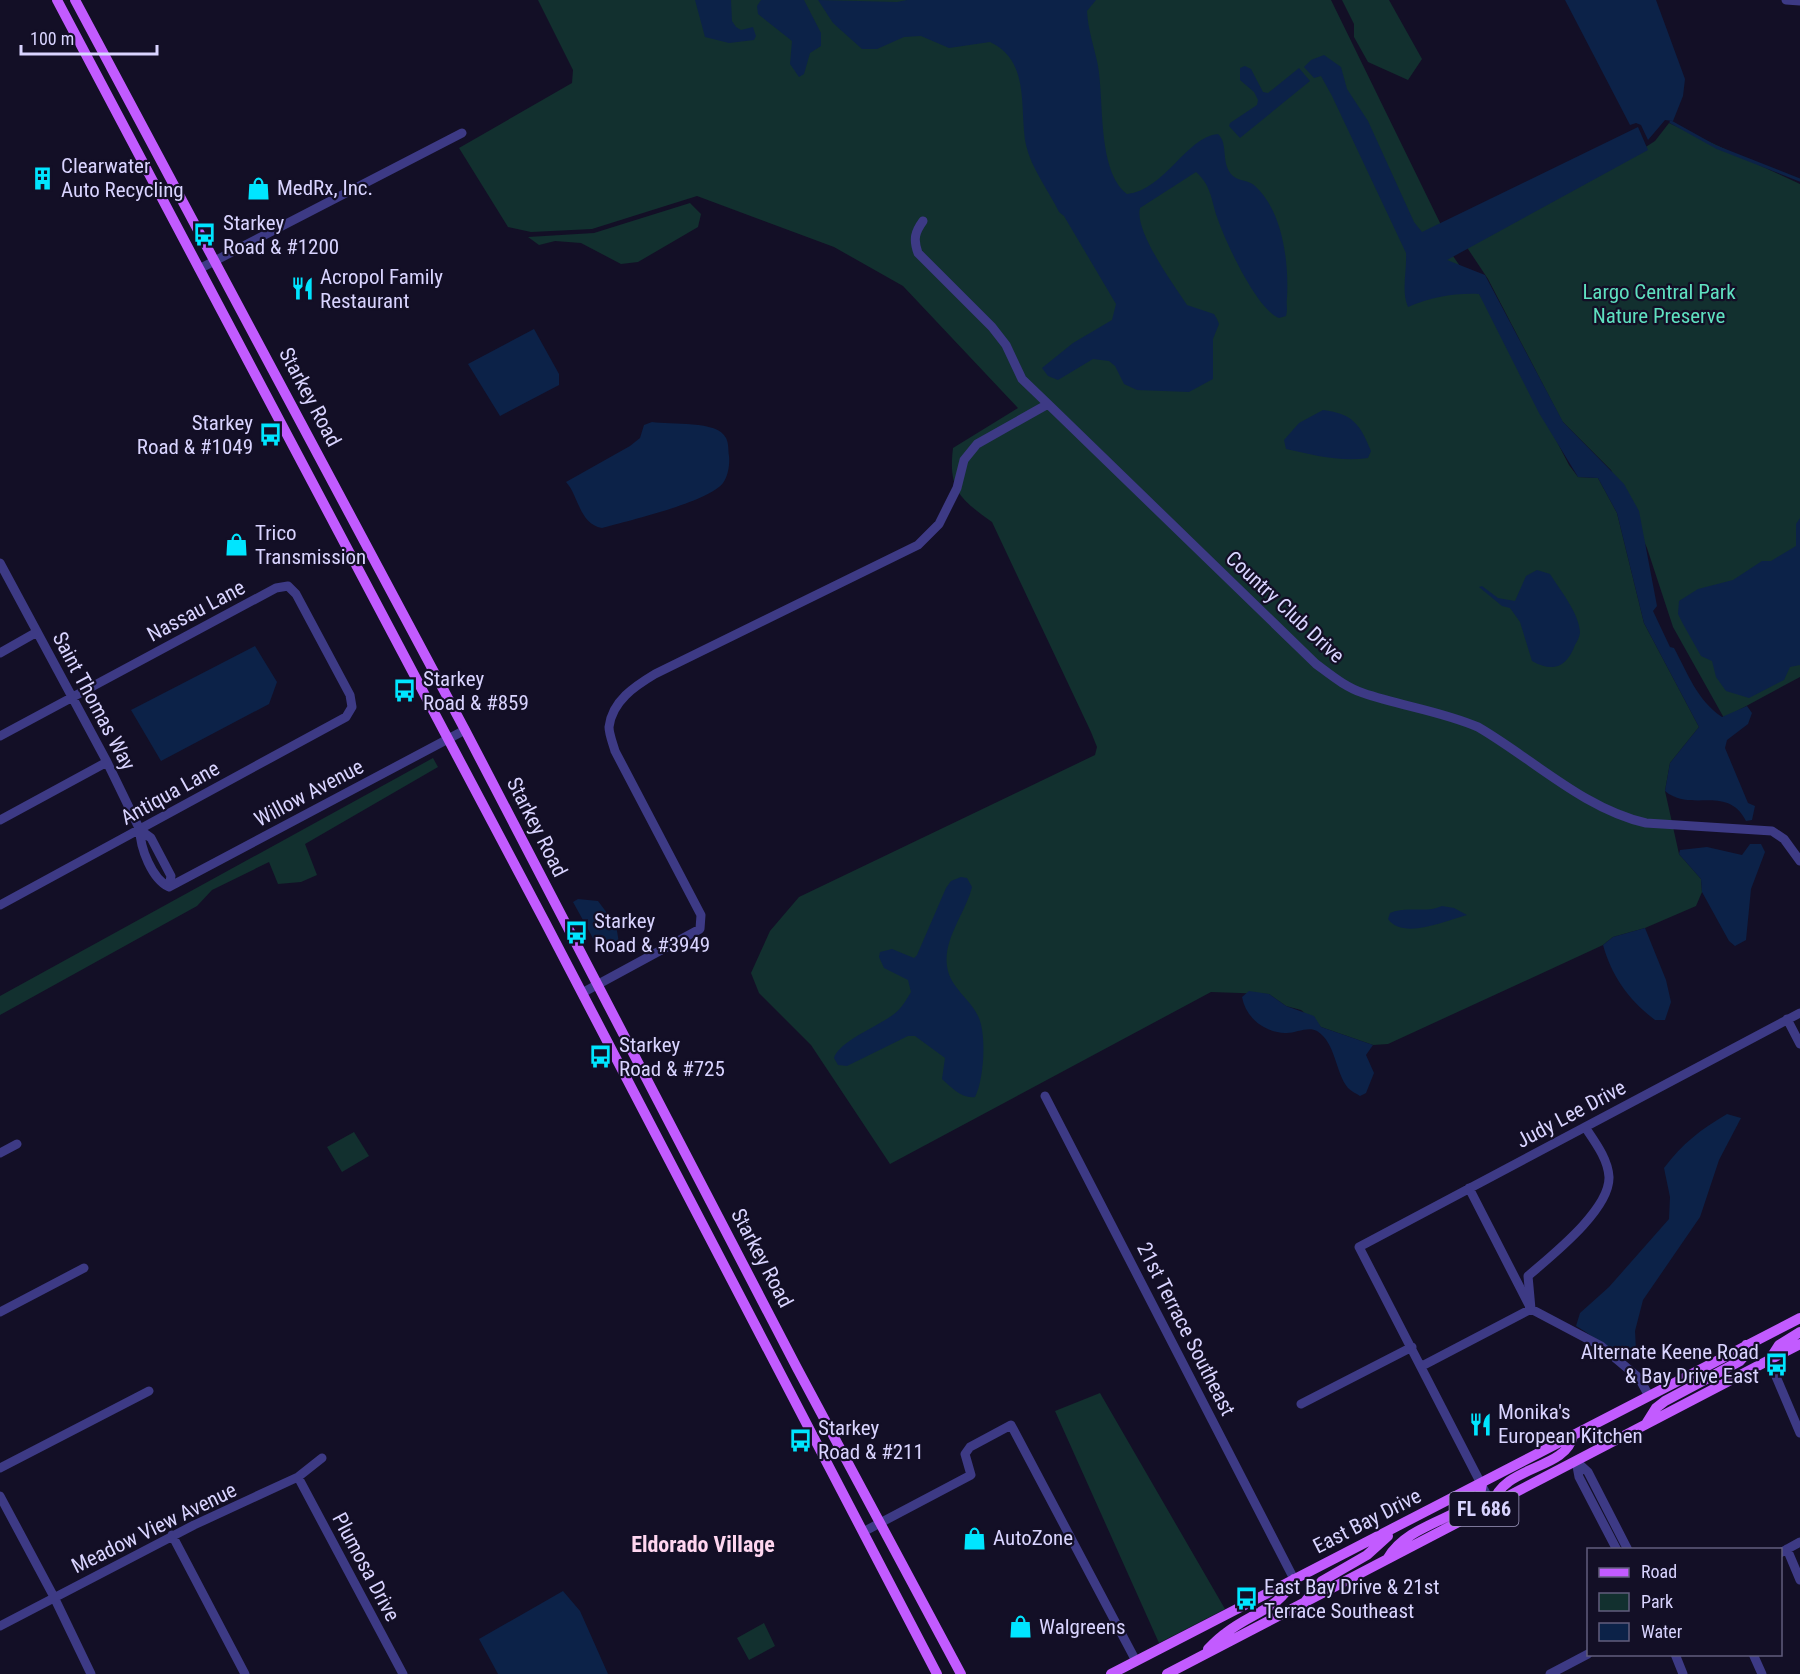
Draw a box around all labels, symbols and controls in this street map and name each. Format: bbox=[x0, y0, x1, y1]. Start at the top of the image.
scale bar bbox=[21, 18, 158, 56]
text: 100 m bbox=[30, 28, 74, 49]
place label: Clearwater Auto Recycling bbox=[61, 154, 184, 202]
building icon: Clearwater Auto Recycling bbox=[30, 165, 56, 191]
shop icon: MedRx, Inc. bbox=[246, 175, 272, 201]
place label: MedRx, Inc. bbox=[277, 176, 373, 200]
place label: Starkey Road & #1200 bbox=[223, 211, 339, 259]
bus stop icon: Starkey Road & #1200 bbox=[192, 222, 218, 248]
place label: Acropol Family Restaurant bbox=[320, 265, 443, 313]
restaurant icon: Acropol Family Restaurant bbox=[289, 276, 315, 302]
park label: Largo Central Park Nature Preserve bbox=[1582, 280, 1736, 328]
street label: Starkey Road bbox=[274, 344, 346, 450]
place label: Starkey Road & #1049 bbox=[137, 411, 253, 459]
bus stop icon: Starkey Road & #1049 bbox=[258, 422, 284, 448]
place label: Trico Transmission bbox=[255, 521, 366, 569]
shop icon: Trico Transmission bbox=[224, 532, 250, 558]
street label: Country Club Drive bbox=[1221, 546, 1349, 668]
street label: Nassau Lane bbox=[143, 575, 249, 647]
street label: Saint Thomas Way bbox=[48, 628, 141, 774]
place label: Starkey Road & #859 bbox=[423, 667, 529, 715]
bus stop icon: Starkey Road & #859 bbox=[392, 678, 418, 704]
street label: Willow Avenue bbox=[250, 754, 368, 832]
street label: Antiqua Lane bbox=[117, 756, 224, 830]
street label: Starkey Road bbox=[502, 773, 572, 881]
place label: Starkey Road & #3949 bbox=[594, 909, 710, 957]
bus stop icon: Starkey Road & #3949 bbox=[563, 920, 589, 946]
place label: Starkey Road & #725 bbox=[619, 1033, 725, 1081]
bus stop icon: Starkey Road & #725 bbox=[588, 1044, 614, 1070]
street label: Judy Lee Drive bbox=[1512, 1075, 1630, 1153]
street label: Starkey Road bbox=[726, 1205, 798, 1311]
street label: 21st Terrace Southeast bbox=[1132, 1238, 1240, 1420]
place label: Alternate Keene Road & Bay Drive East bbox=[1581, 1340, 1759, 1388]
bus stop icon: Alternate Keene Road & Bay Drive East bbox=[1764, 1351, 1790, 1377]
place label: Monika's European Kitchen bbox=[1498, 1400, 1643, 1448]
restaurant icon: Monika's European Kitchen bbox=[1467, 1411, 1493, 1437]
place label: Starkey Road & #211 bbox=[818, 1416, 924, 1464]
bus stop icon: Starkey Road & #211 bbox=[787, 1427, 813, 1453]
street label: Meadow View Avenue bbox=[68, 1478, 241, 1578]
street label: East Bay Drive bbox=[1309, 1483, 1425, 1558]
road number: FL 686 bbox=[1450, 1492, 1518, 1526]
street label: Plumosa Drive bbox=[327, 1509, 405, 1625]
shop icon: AutoZone bbox=[962, 1525, 988, 1551]
place label: AutoZone bbox=[993, 1526, 1073, 1550]
district label: Eldorado Village bbox=[631, 1532, 775, 1557]
legend bbox=[1587, 1548, 1782, 1656]
text: Road bbox=[1641, 1561, 1677, 1582]
place label: East Bay Drive & 21st Terrace Southeast bbox=[1264, 1575, 1440, 1623]
bus stop icon: East Bay Drive & 21st Terrace Southeast bbox=[1233, 1586, 1259, 1612]
text: Park bbox=[1641, 1591, 1673, 1612]
shop icon: Walgreens bbox=[1008, 1614, 1034, 1640]
place label: Walgreens bbox=[1039, 1615, 1126, 1639]
text: Water bbox=[1641, 1621, 1683, 1642]

